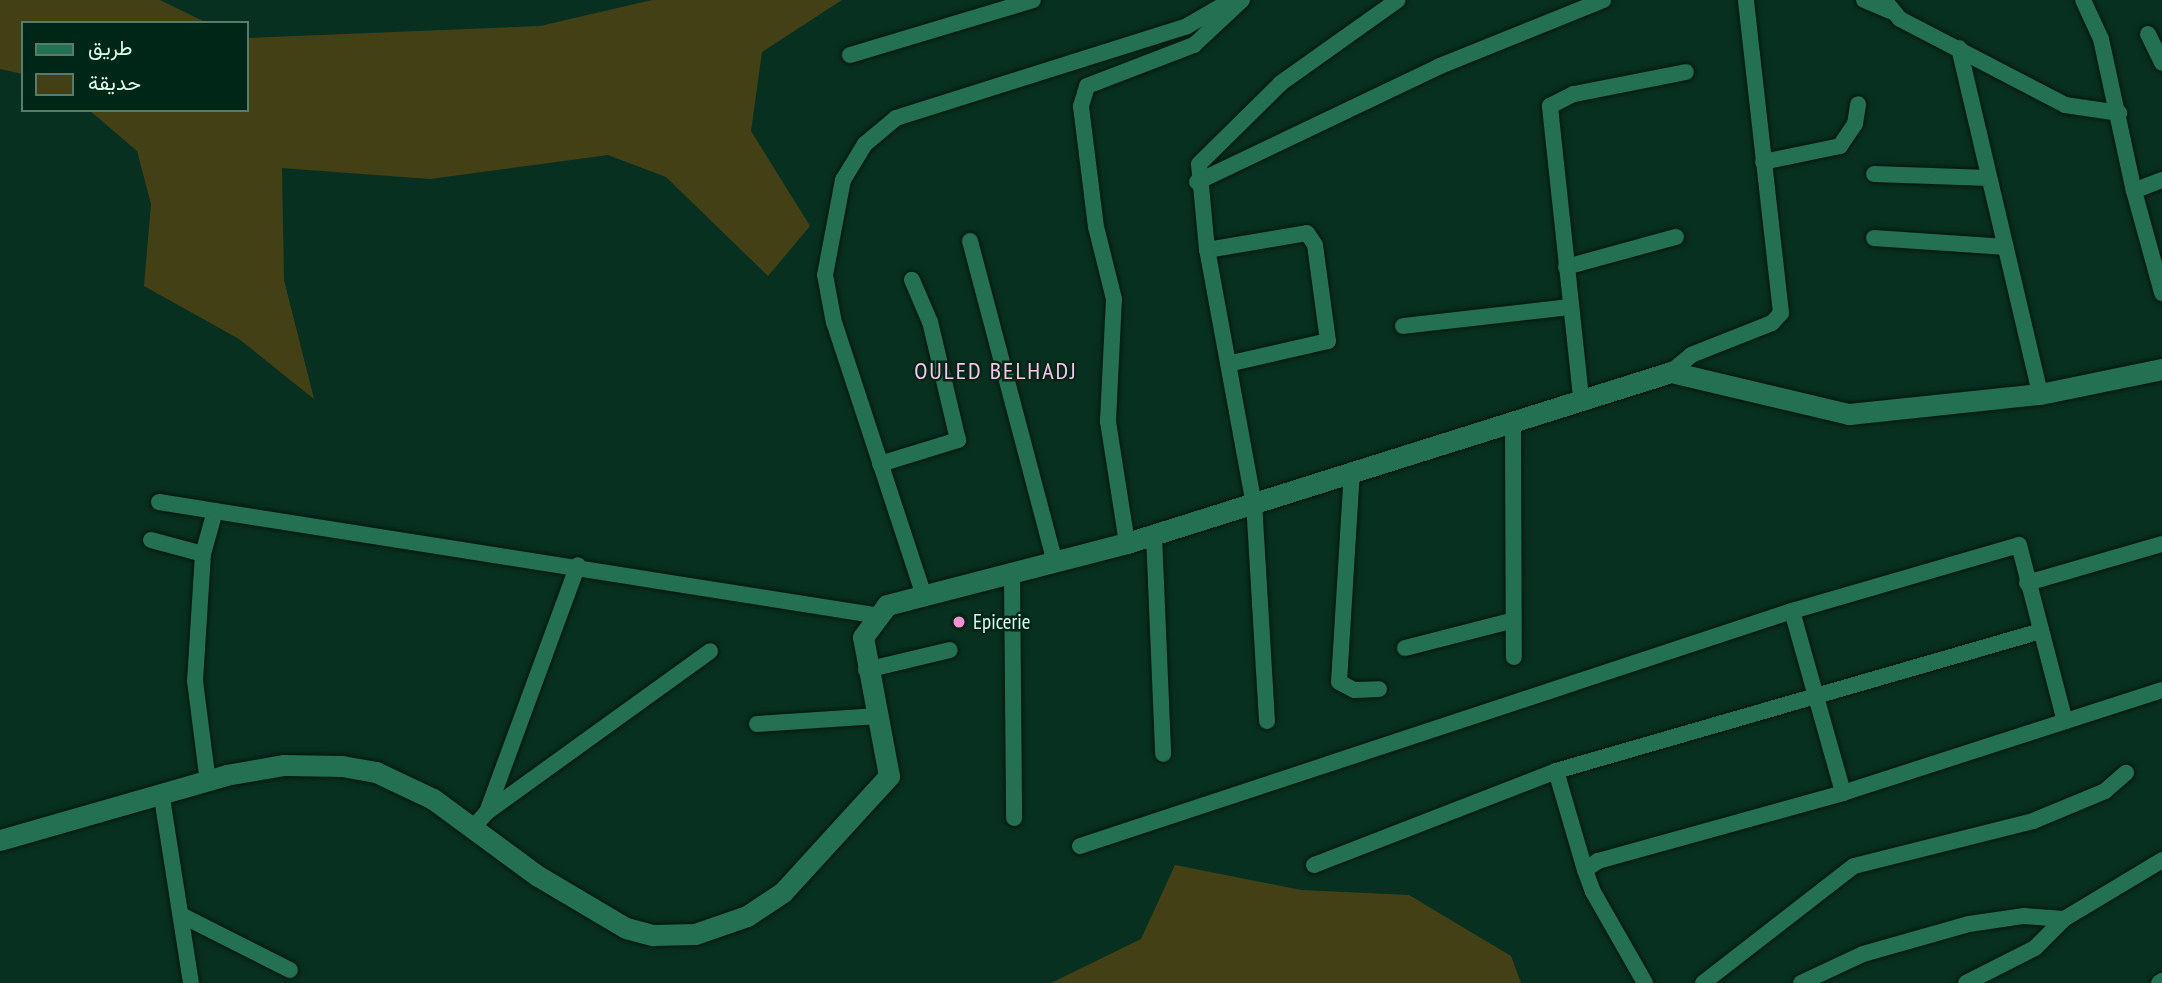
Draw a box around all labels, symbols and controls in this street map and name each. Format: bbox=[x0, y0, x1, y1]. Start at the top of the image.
legend bbox=[21, 21, 248, 112]
text: طريق bbox=[88, 34, 133, 61]
text: حديقة bbox=[88, 69, 141, 96]
district label: OULED BELHADJ bbox=[916, 357, 1076, 385]
place label: Epicerie bbox=[973, 609, 1030, 635]
marker: Epicerie bbox=[951, 614, 967, 630]

